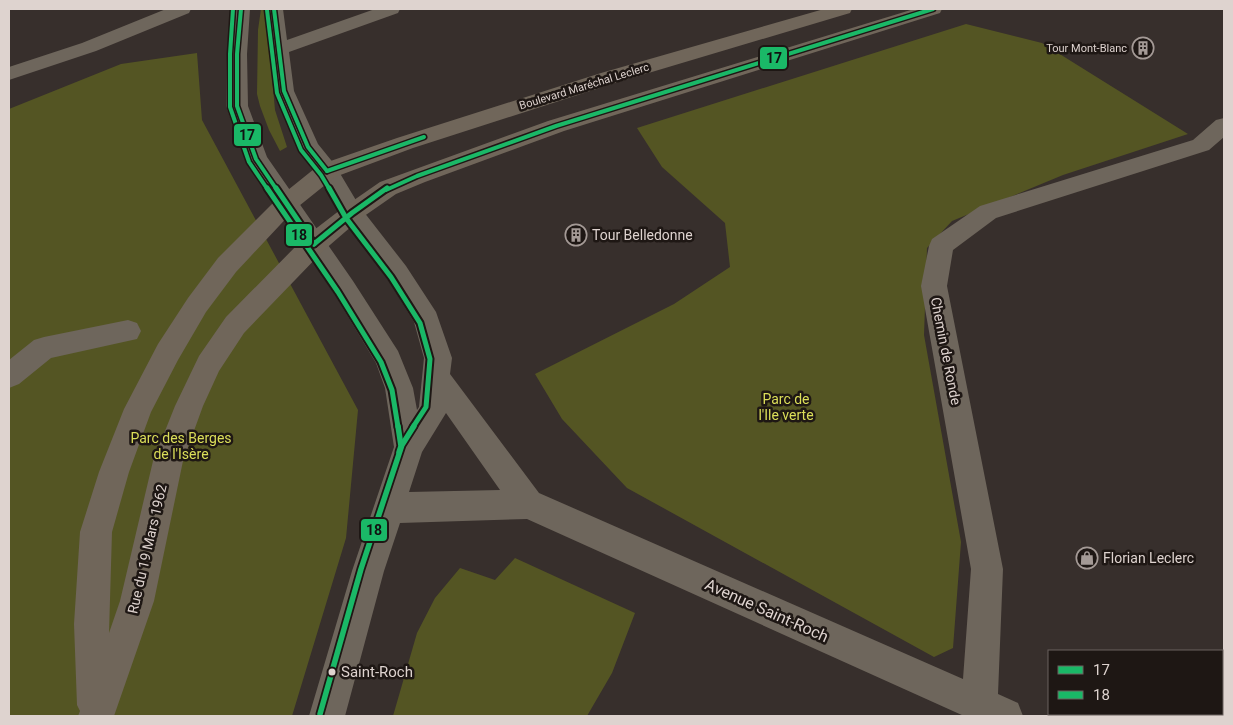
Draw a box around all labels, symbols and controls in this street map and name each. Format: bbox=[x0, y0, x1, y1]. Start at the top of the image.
building icon: Tour Mont-Blanc bbox=[1131, 36, 1155, 60]
place label: Tour Mont-Blanc bbox=[1046, 42, 1127, 55]
line badge: 17 bbox=[759, 46, 788, 70]
text: 17 bbox=[766, 50, 782, 66]
street label: Boulevard Maréchal Leclerc bbox=[518, 60, 651, 112]
line badge: 17 bbox=[233, 123, 262, 147]
text: 17 bbox=[239, 127, 255, 143]
line badge: 18 bbox=[285, 223, 313, 247]
building icon: Tour Belledonne bbox=[564, 223, 588, 247]
text: 18 bbox=[291, 227, 307, 243]
place label: Tour Belledonne bbox=[592, 227, 693, 243]
street label: Chemin de Ronde bbox=[928, 296, 964, 406]
park label: Parc de l'Ile verte bbox=[758, 391, 814, 423]
park label: Parc des Berges de l'Isère bbox=[130, 430, 232, 462]
street label: Rue du 19 Mars 1962 bbox=[124, 483, 170, 615]
line badge: 18 bbox=[360, 518, 388, 542]
text: 18 bbox=[366, 522, 382, 538]
shop icon: Florian Leclerc bbox=[1075, 546, 1099, 570]
place label: Florian Leclerc bbox=[1103, 550, 1194, 566]
street label: Avenue Saint-Roch bbox=[702, 575, 831, 646]
legend bbox=[1048, 650, 1223, 715]
text: 17 bbox=[1093, 661, 1110, 679]
place label: Saint-Roch bbox=[341, 663, 413, 681]
marker: Saint-Roch bbox=[327, 667, 337, 677]
text: 18 bbox=[1093, 686, 1110, 704]

